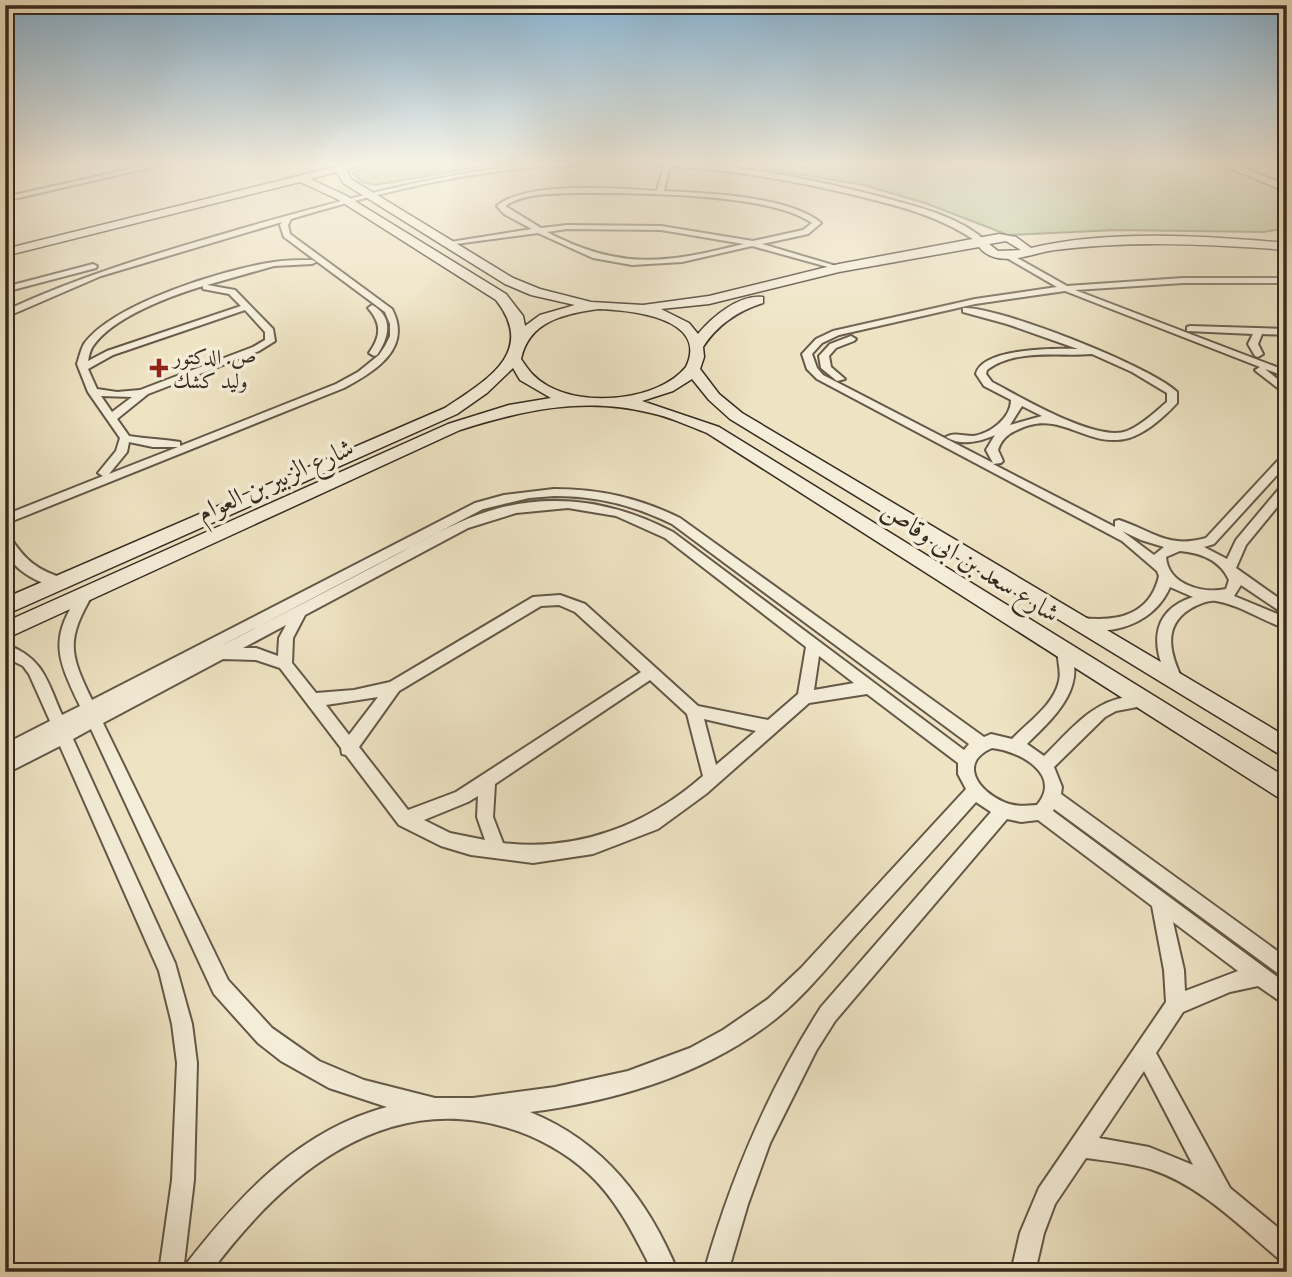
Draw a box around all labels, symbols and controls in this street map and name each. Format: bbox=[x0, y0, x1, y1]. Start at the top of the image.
place label: ص. الدكتور وليد كشك bbox=[171, 341, 256, 396]
marker: ص. الدكتور وليد كشك bbox=[151, 360, 167, 376]
street label: شارع الزبير بن العوام bbox=[190, 427, 361, 535]
street label: شارع سعد بن ابى وقاص bbox=[872, 490, 1068, 634]

